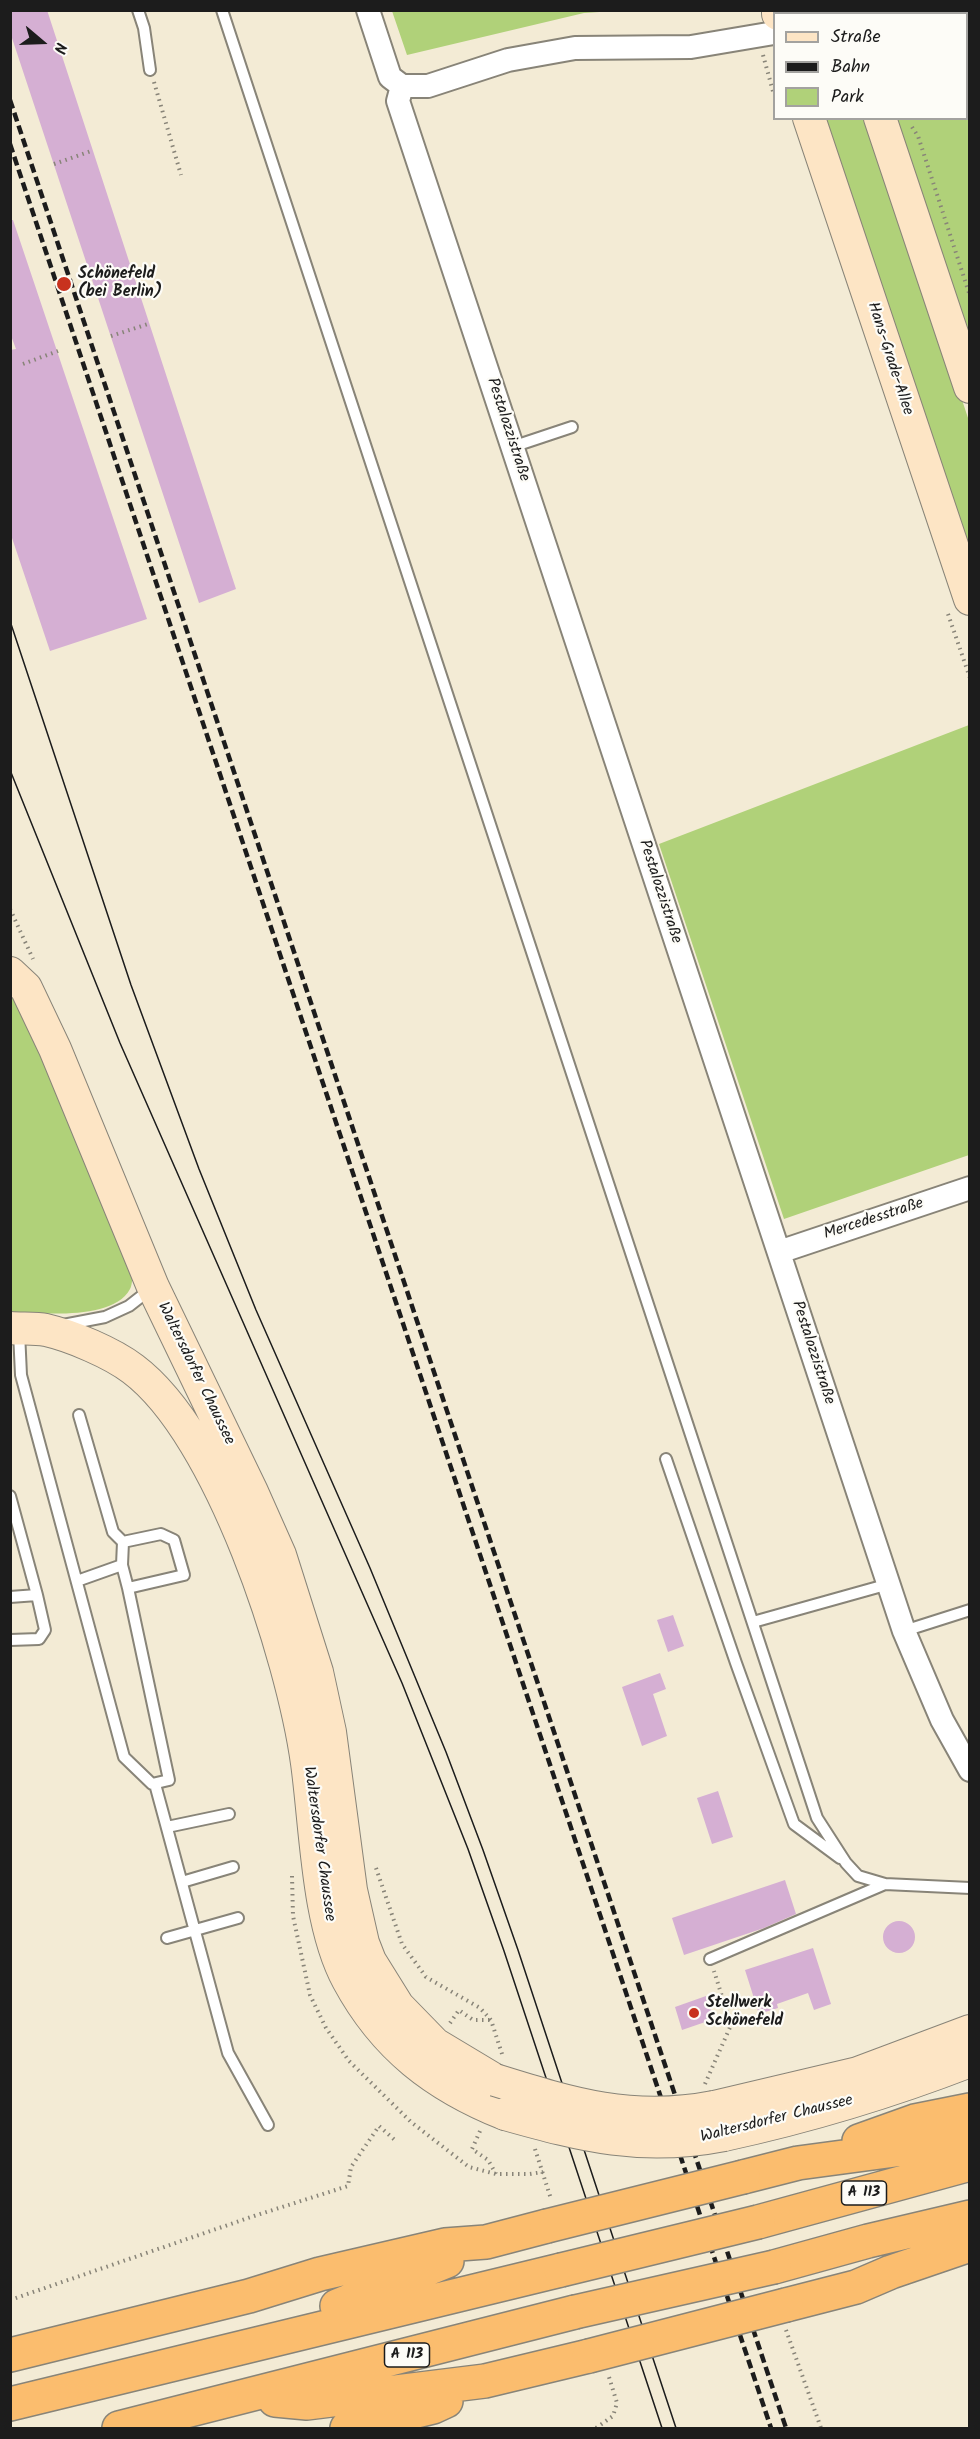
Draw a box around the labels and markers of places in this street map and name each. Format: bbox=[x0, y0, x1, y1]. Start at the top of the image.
place label: Schönefeld (bei Berlin) bbox=[78, 265, 162, 303]
marker: Schönefeld (bei Berlin) bbox=[55, 275, 73, 293]
place label: Stellwerk Schönefeld bbox=[706, 1994, 783, 2032]
marker: Stellwerk Schönefeld bbox=[687, 2006, 701, 2020]

